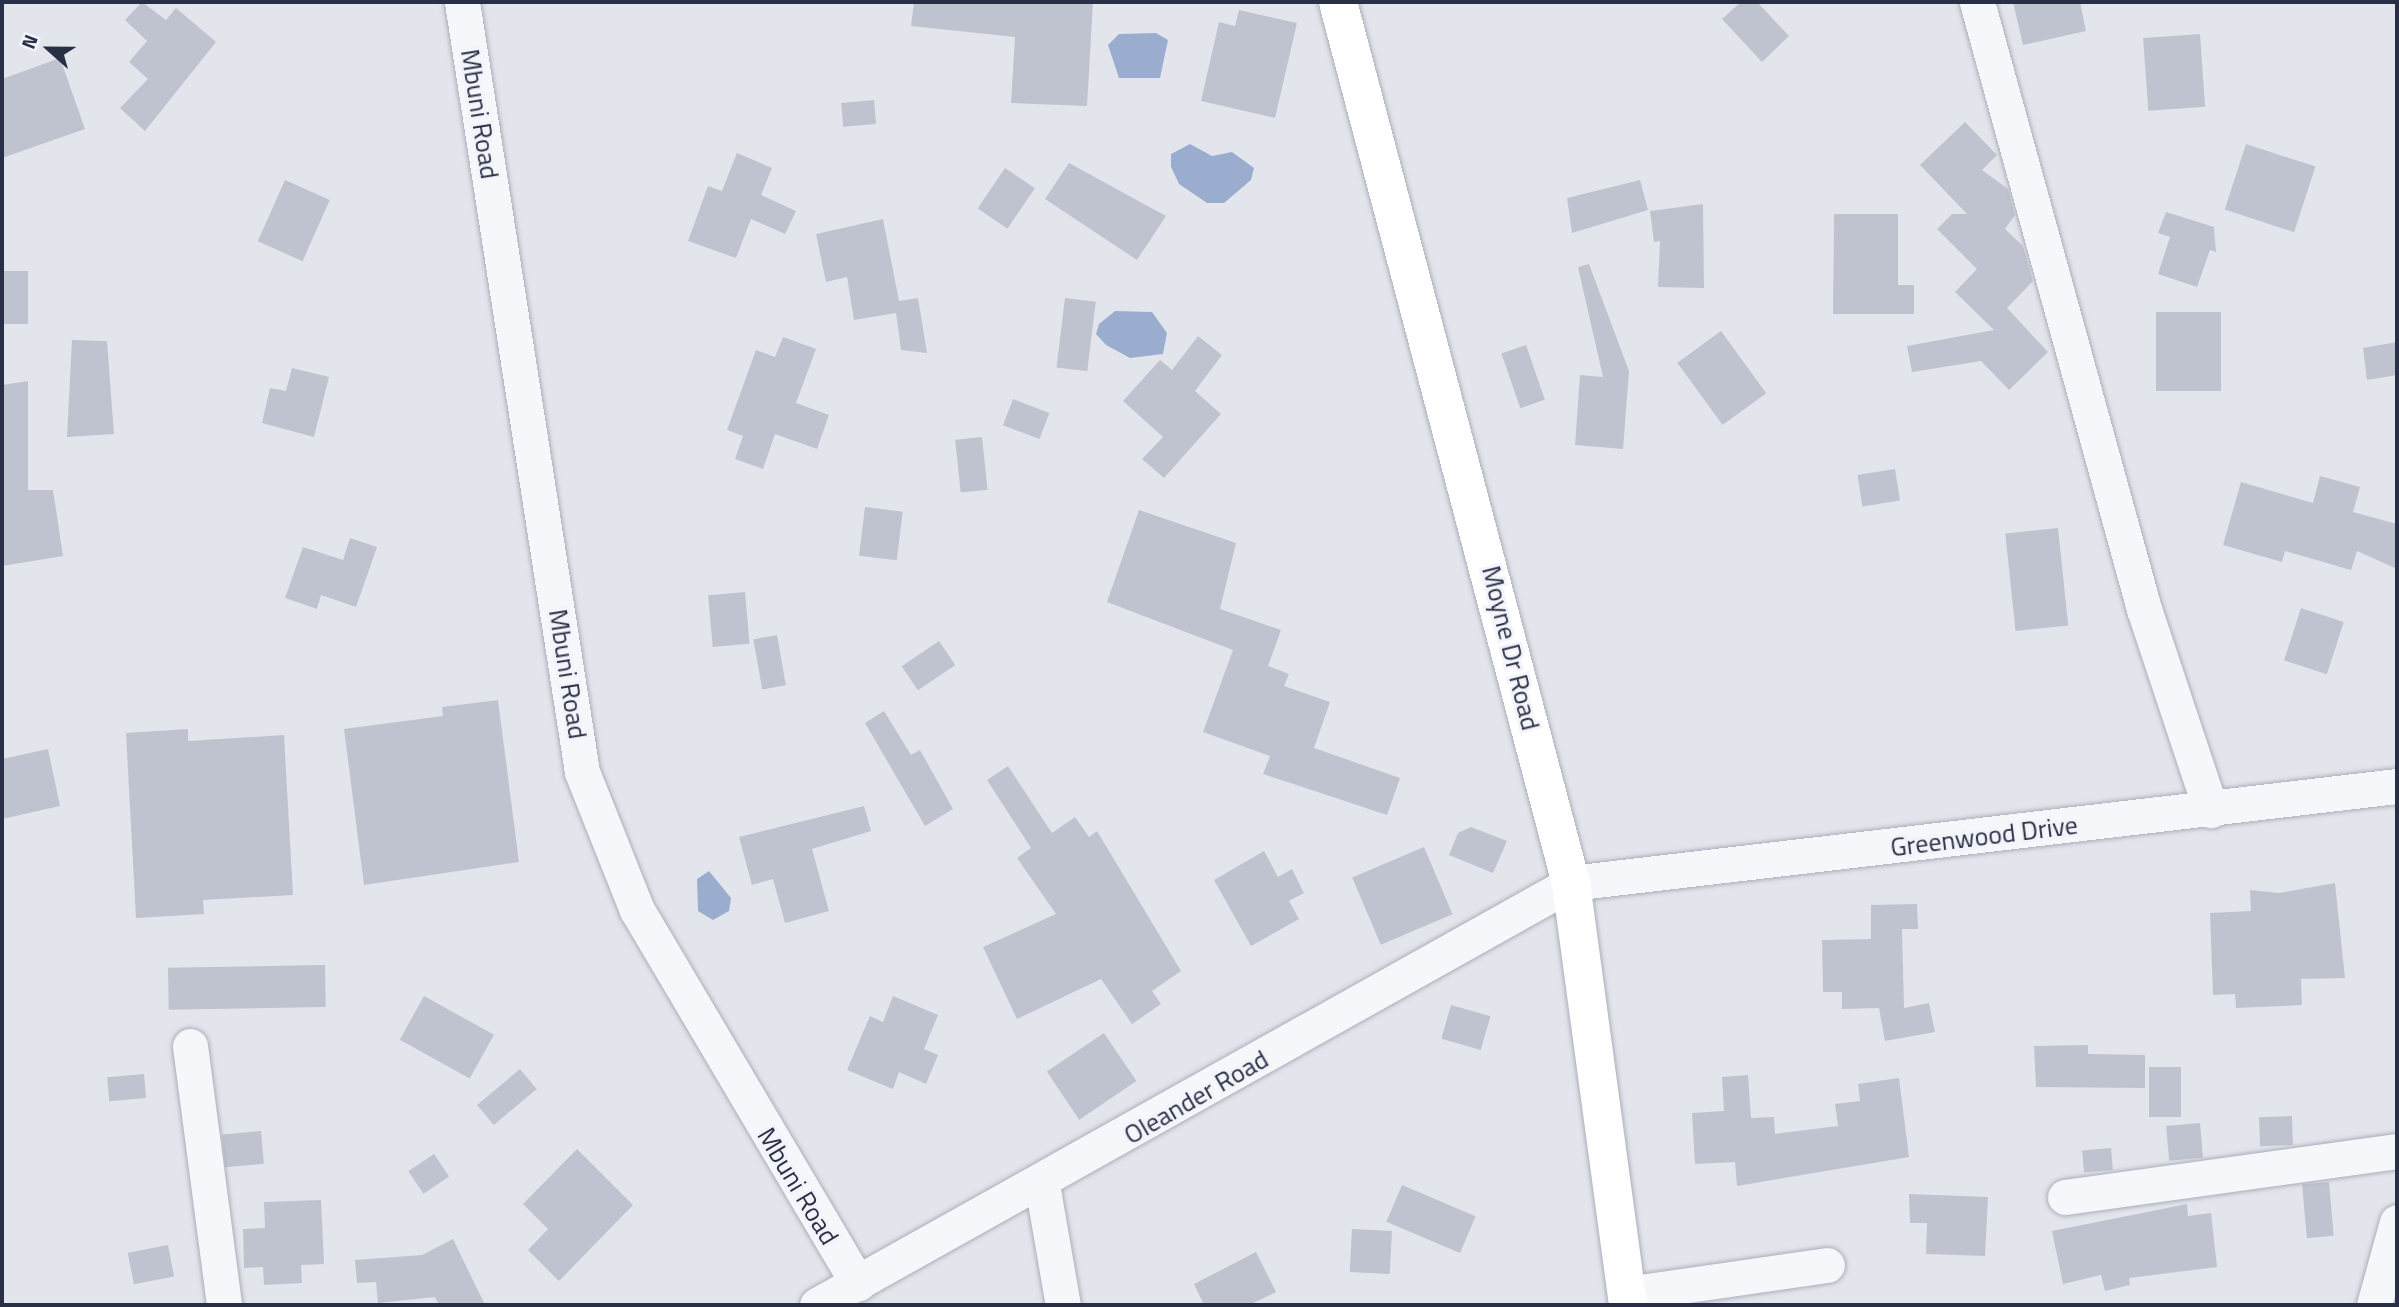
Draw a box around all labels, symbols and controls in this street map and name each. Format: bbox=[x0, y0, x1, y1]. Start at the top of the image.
north arrow bbox=[14, 14, 84, 84]
text: N bbox=[13, 30, 45, 53]
street label: Mbuni Road bbox=[454, 47, 506, 181]
street label: Moyne Dr Road bbox=[1476, 563, 1546, 733]
street label: Mbuni Road bbox=[542, 607, 594, 741]
street label: Greenwood Drive bbox=[1889, 809, 2079, 863]
street label: Oleander Road bbox=[1118, 1043, 1274, 1151]
street label: Mbuni Road bbox=[751, 1122, 845, 1250]

